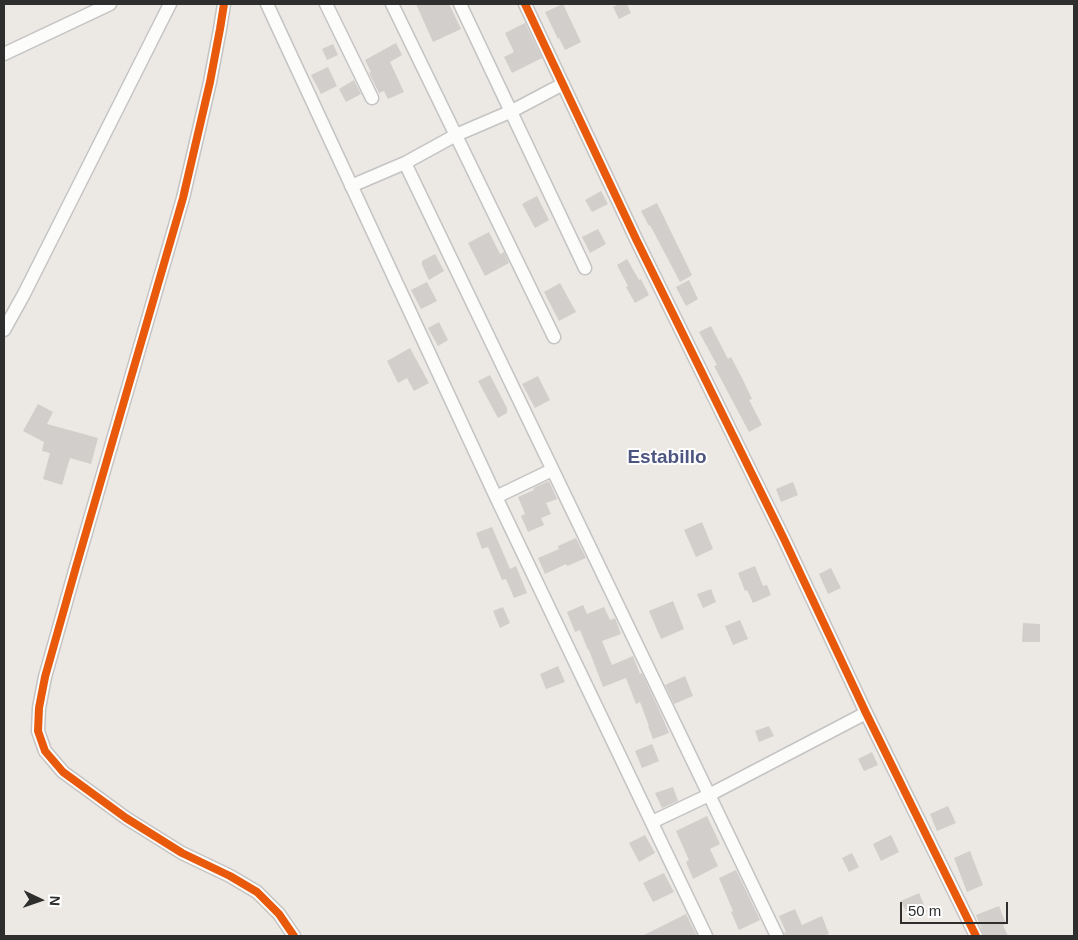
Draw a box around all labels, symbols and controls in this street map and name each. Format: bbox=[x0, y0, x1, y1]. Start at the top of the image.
district label: Estabillo bbox=[627, 447, 707, 469]
north arrow bbox=[15, 875, 65, 925]
scale bar bbox=[903, 892, 1010, 924]
text: N bbox=[47, 895, 63, 906]
text: 50 m bbox=[908, 902, 941, 919]

